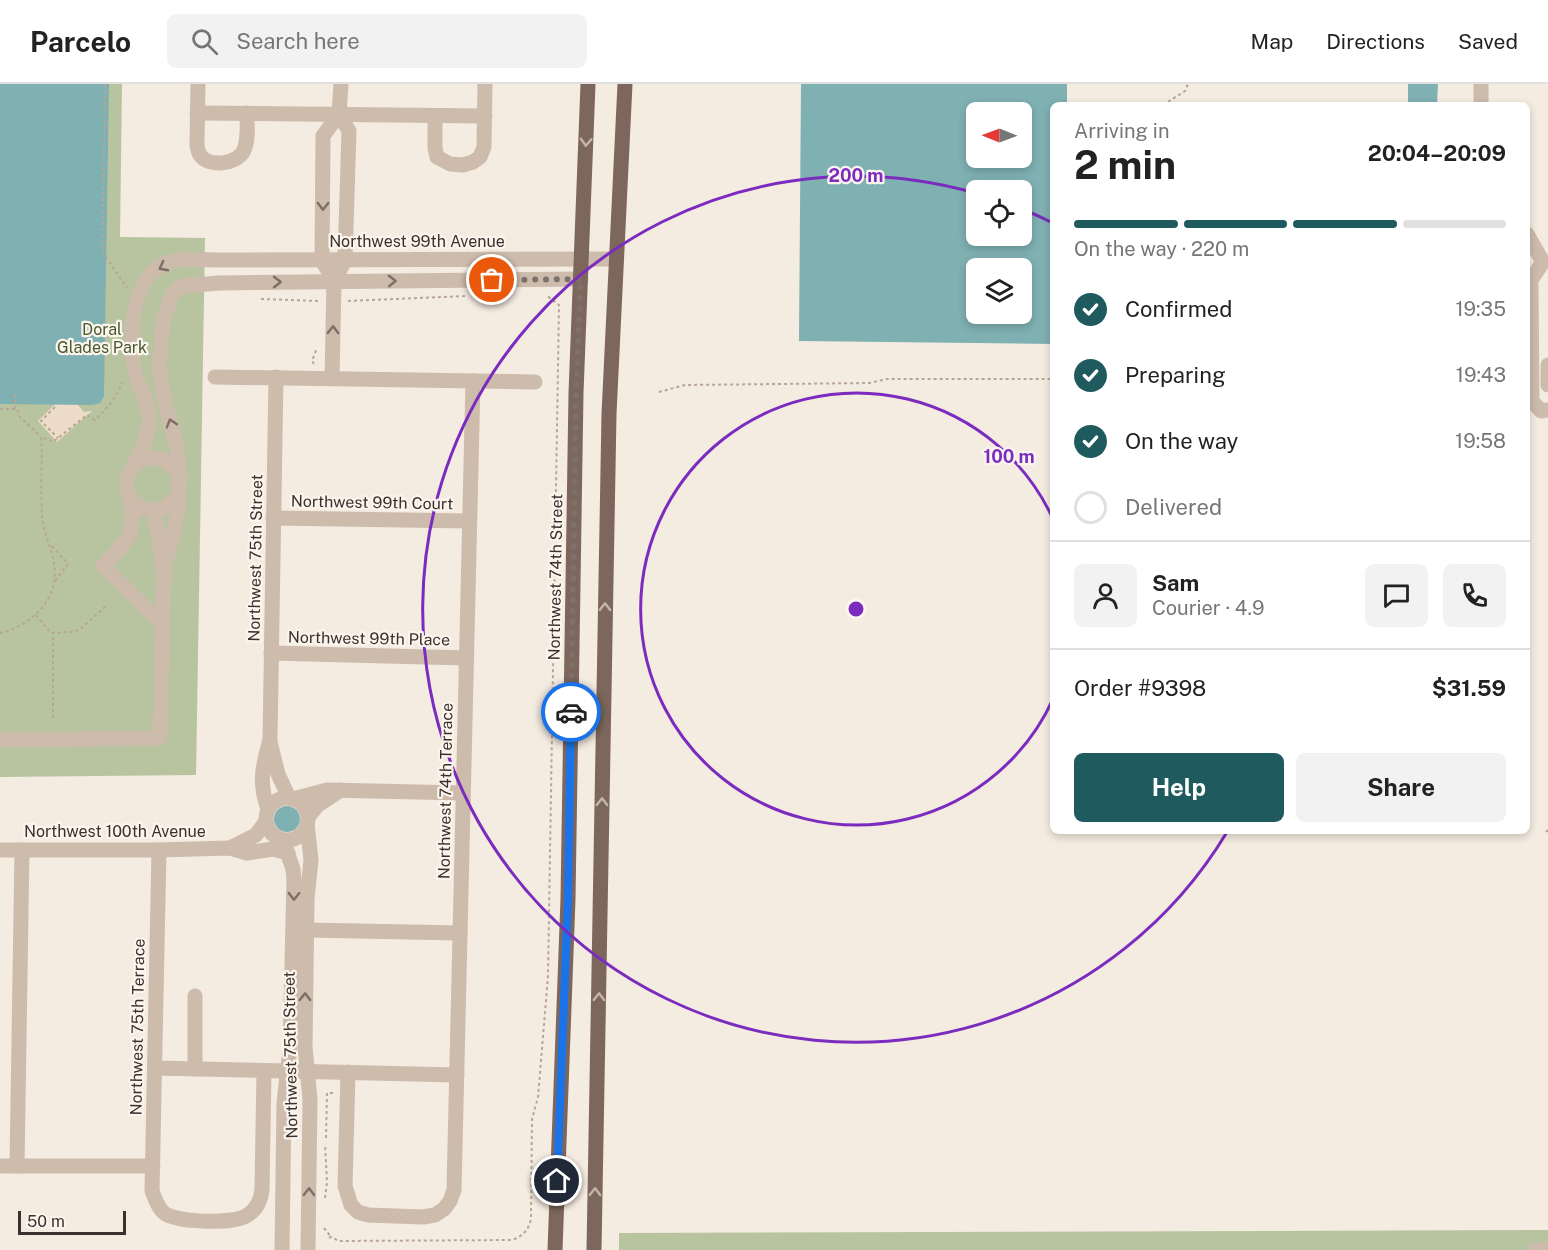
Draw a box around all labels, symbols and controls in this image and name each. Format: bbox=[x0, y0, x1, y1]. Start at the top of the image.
search box bbox=[167, 14, 587, 68]
text: Parcelo bbox=[30, 25, 131, 58]
icon: search bbox=[188, 25, 221, 58]
text: Search here bbox=[236, 28, 360, 54]
text: Map bbox=[1251, 29, 1293, 54]
text: Directions bbox=[1326, 29, 1425, 54]
text: Saved bbox=[1458, 29, 1518, 54]
north arrow bbox=[966, 102, 1032, 168]
map controls bbox=[966, 102, 1032, 324]
text: Arriving in bbox=[1074, 119, 1169, 143]
one-way arrow bbox=[579, 138, 592, 147]
text: 20:04–20:09 bbox=[1368, 140, 1506, 166]
text: 2 min bbox=[1074, 142, 1176, 188]
text: 200 m bbox=[829, 165, 883, 186]
button: locate bbox=[966, 180, 1032, 246]
one-way arrow bbox=[317, 201, 329, 210]
street label: Northwest 99th Avenue bbox=[329, 232, 505, 251]
text: On the way · 220 m bbox=[1074, 237, 1249, 261]
pin bbox=[466, 254, 517, 305]
button: layers bbox=[966, 258, 1032, 324]
one-way arrow bbox=[159, 260, 169, 271]
icon: bag bbox=[475, 263, 508, 296]
one-way arrow bbox=[388, 275, 397, 287]
one-way arrow bbox=[272, 276, 281, 288]
icon: check bbox=[1074, 293, 1107, 326]
text: Confirmed bbox=[1125, 296, 1232, 322]
text: 19:35 bbox=[1455, 297, 1506, 321]
park label: Doral Glades Park bbox=[57, 320, 147, 357]
one-way arrow bbox=[326, 326, 339, 335]
icon: check bbox=[1074, 359, 1107, 392]
text: Preparing bbox=[1125, 362, 1226, 388]
text: 19:43 bbox=[1456, 363, 1506, 387]
one-way arrow bbox=[166, 418, 178, 429]
icon: check bbox=[1074, 425, 1107, 458]
text: On the way bbox=[1125, 428, 1238, 454]
text: 19:58 bbox=[1455, 429, 1506, 453]
text: 100 m bbox=[983, 446, 1035, 467]
street label: Northwest 75th Street bbox=[245, 474, 266, 642]
street label: Northwest 99th Court bbox=[291, 492, 453, 513]
street label: Northwest 74th Street bbox=[545, 493, 566, 661]
text: Delivered bbox=[1125, 494, 1222, 520]
button: person bbox=[1074, 564, 1137, 627]
button: chat bbox=[1365, 564, 1428, 627]
button: phone bbox=[1443, 564, 1506, 627]
text: Sam bbox=[1152, 570, 1199, 596]
text: Courier · 4.9 bbox=[1152, 596, 1264, 620]
centre of rings bbox=[846, 599, 866, 619]
one-way arrow bbox=[599, 602, 612, 611]
street label: Northwest 99th Place bbox=[288, 628, 450, 649]
text: Order #9398 bbox=[1074, 675, 1206, 701]
text: $31.59 bbox=[1432, 675, 1506, 701]
courier bbox=[541, 682, 601, 742]
icon: car bbox=[555, 696, 588, 729]
street label: Northwest 74th Terrace bbox=[434, 703, 457, 879]
button: Help bbox=[1074, 753, 1284, 822]
button: Share bbox=[1296, 753, 1506, 822]
one-way arrow bbox=[596, 797, 608, 806]
street label: Northwest 100th Avenue bbox=[24, 822, 206, 841]
one-way arrow bbox=[287, 892, 300, 901]
street label: Northwest 75th Terrace bbox=[126, 938, 149, 1116]
street label: Northwest 75th Street bbox=[280, 971, 301, 1139]
one-way arrow bbox=[299, 992, 312, 1001]
one-way arrow bbox=[592, 992, 605, 1001]
pin bbox=[531, 1155, 582, 1206]
icon: home bbox=[540, 1164, 573, 1197]
one-way arrow bbox=[303, 1187, 315, 1196]
one-way arrow bbox=[589, 1187, 601, 1196]
scale bar bbox=[18, 1208, 126, 1236]
text: 50 m bbox=[27, 1212, 65, 1231]

